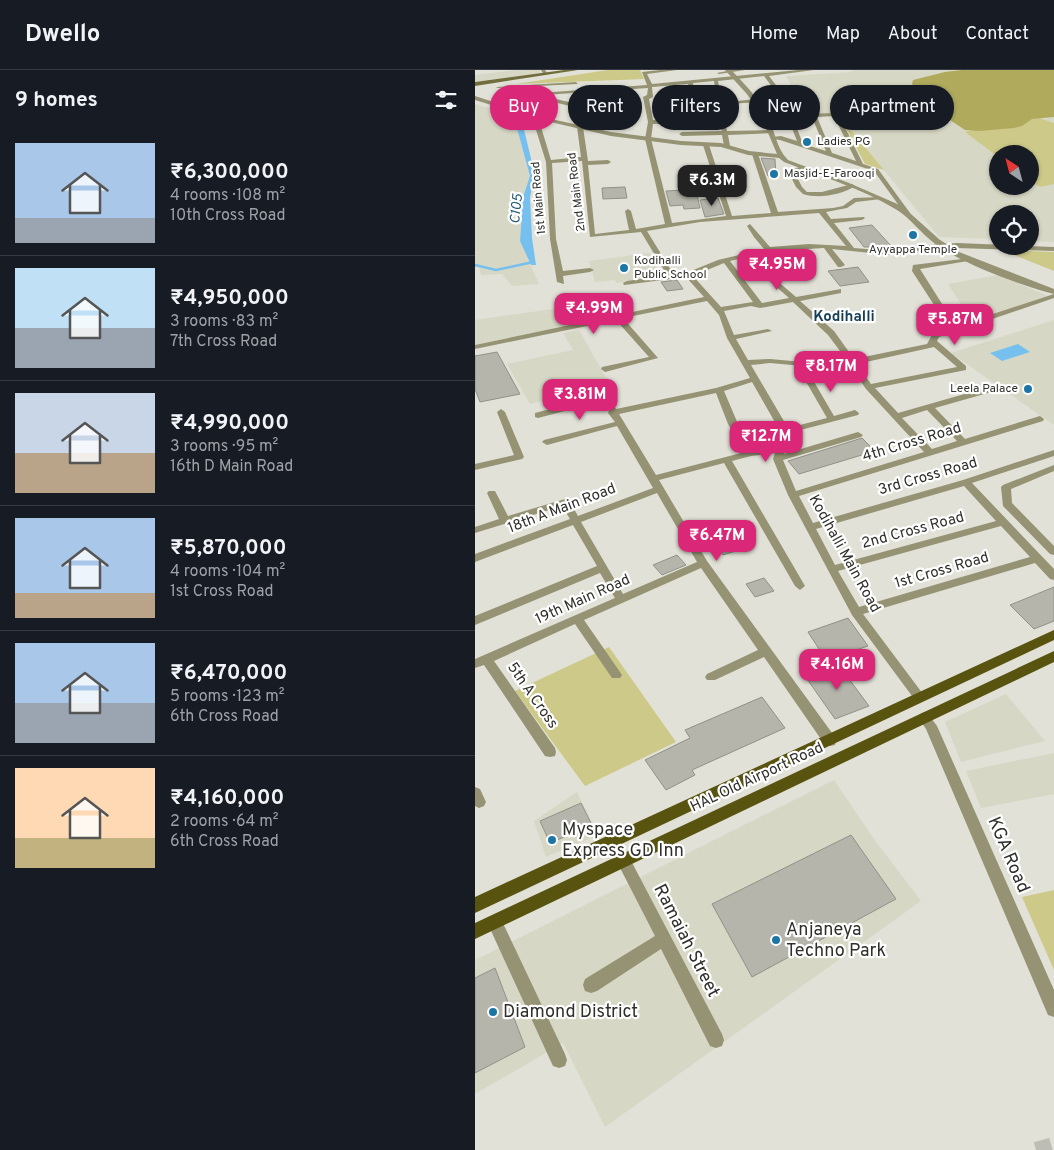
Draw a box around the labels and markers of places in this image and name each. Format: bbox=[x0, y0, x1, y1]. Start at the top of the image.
place label: Ladies PG bbox=[817, 134, 870, 150]
marker: Ladies PG bbox=[801, 136, 813, 148]
pin: ₹6.3M bbox=[677, 164, 747, 207]
place label: Masjid-E-Farooqi bbox=[784, 166, 875, 182]
marker: Masjid-E-Farooqi bbox=[768, 168, 780, 180]
marker: Ayyappa Temple bbox=[907, 229, 919, 241]
place label: Ayyappa Temple bbox=[869, 242, 957, 258]
pin: ₹4.95M bbox=[736, 248, 818, 291]
place label: Kodihalli Public School bbox=[634, 253, 707, 283]
marker: Kodihalli Public School bbox=[618, 262, 630, 274]
pin: ₹4.99M bbox=[553, 292, 635, 335]
pin: ₹5.87M bbox=[914, 304, 996, 346]
pin: ₹8.17M bbox=[790, 350, 872, 393]
pin: ₹3.81M bbox=[539, 378, 621, 421]
place label: Leela Palace bbox=[950, 381, 1018, 397]
marker: Leela Palace bbox=[1022, 383, 1034, 395]
pin: ₹12.7M bbox=[725, 420, 807, 463]
pin: ₹6.47M bbox=[676, 520, 758, 562]
pin: ₹4.16M bbox=[796, 648, 878, 691]
place label: Myspace Express GD Inn bbox=[562, 819, 684, 863]
marker: Myspace Express GD Inn bbox=[546, 834, 558, 846]
place label: Anjaneya Techno Park bbox=[786, 919, 886, 963]
marker: Anjaneya Techno Park bbox=[770, 934, 782, 946]
place label: Diamond District bbox=[503, 1001, 638, 1024]
marker: Diamond District bbox=[487, 1006, 499, 1018]

